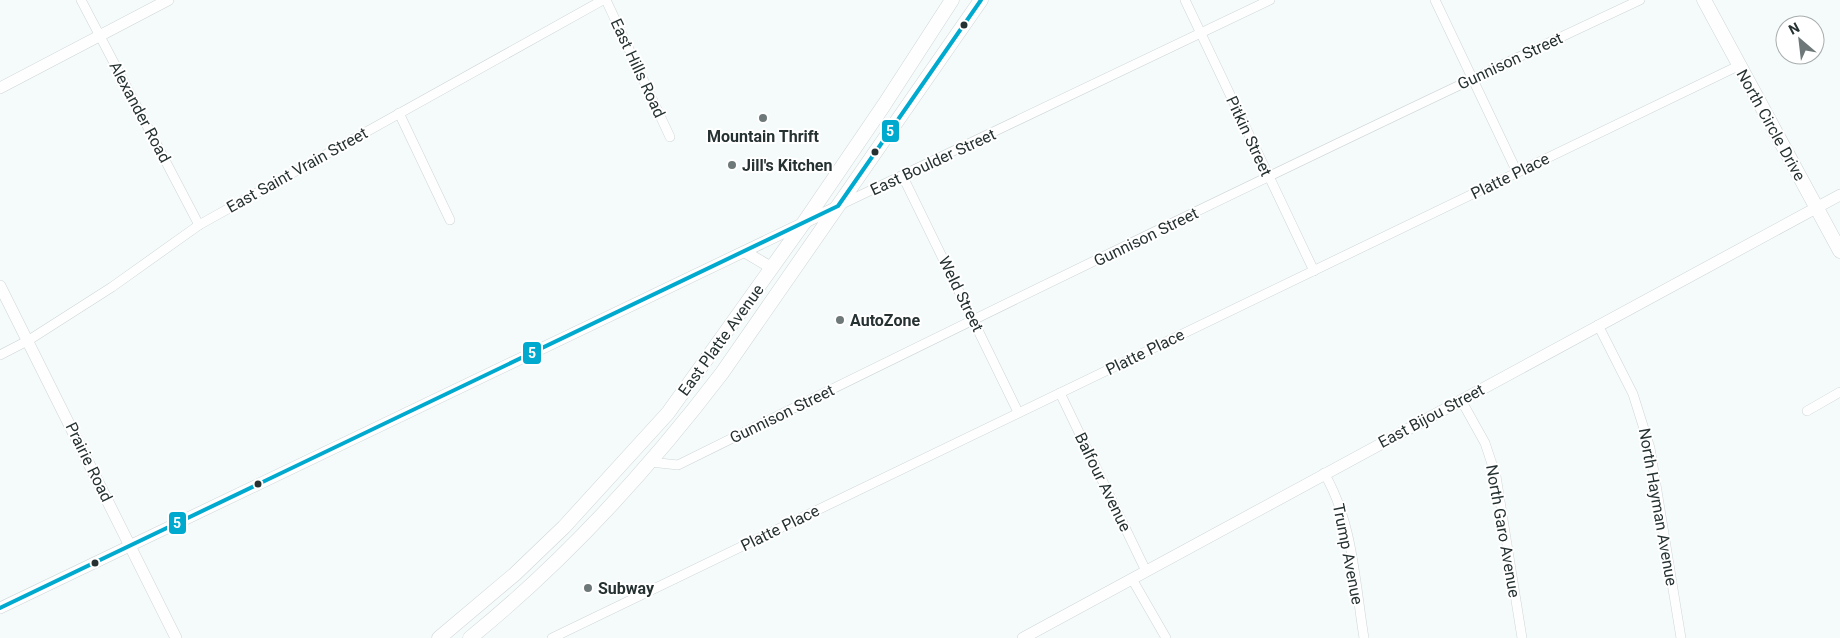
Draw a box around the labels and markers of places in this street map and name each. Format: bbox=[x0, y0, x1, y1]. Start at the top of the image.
unlabelled marker bbox=[959, 20, 969, 30]
marker: Mountain Thrift bbox=[757, 112, 769, 124]
place label: Mountain Thrift bbox=[707, 127, 819, 146]
unlabelled marker bbox=[870, 147, 880, 157]
place label: Jill's Kitchen bbox=[742, 156, 832, 175]
marker: Jill's Kitchen bbox=[726, 159, 738, 171]
place label: AutoZone bbox=[850, 311, 920, 330]
marker: AutoZone bbox=[834, 314, 846, 326]
unlabelled marker bbox=[253, 479, 263, 489]
unlabelled marker bbox=[90, 558, 100, 568]
place label: Subway bbox=[598, 579, 655, 598]
marker: Subway bbox=[582, 582, 594, 594]

